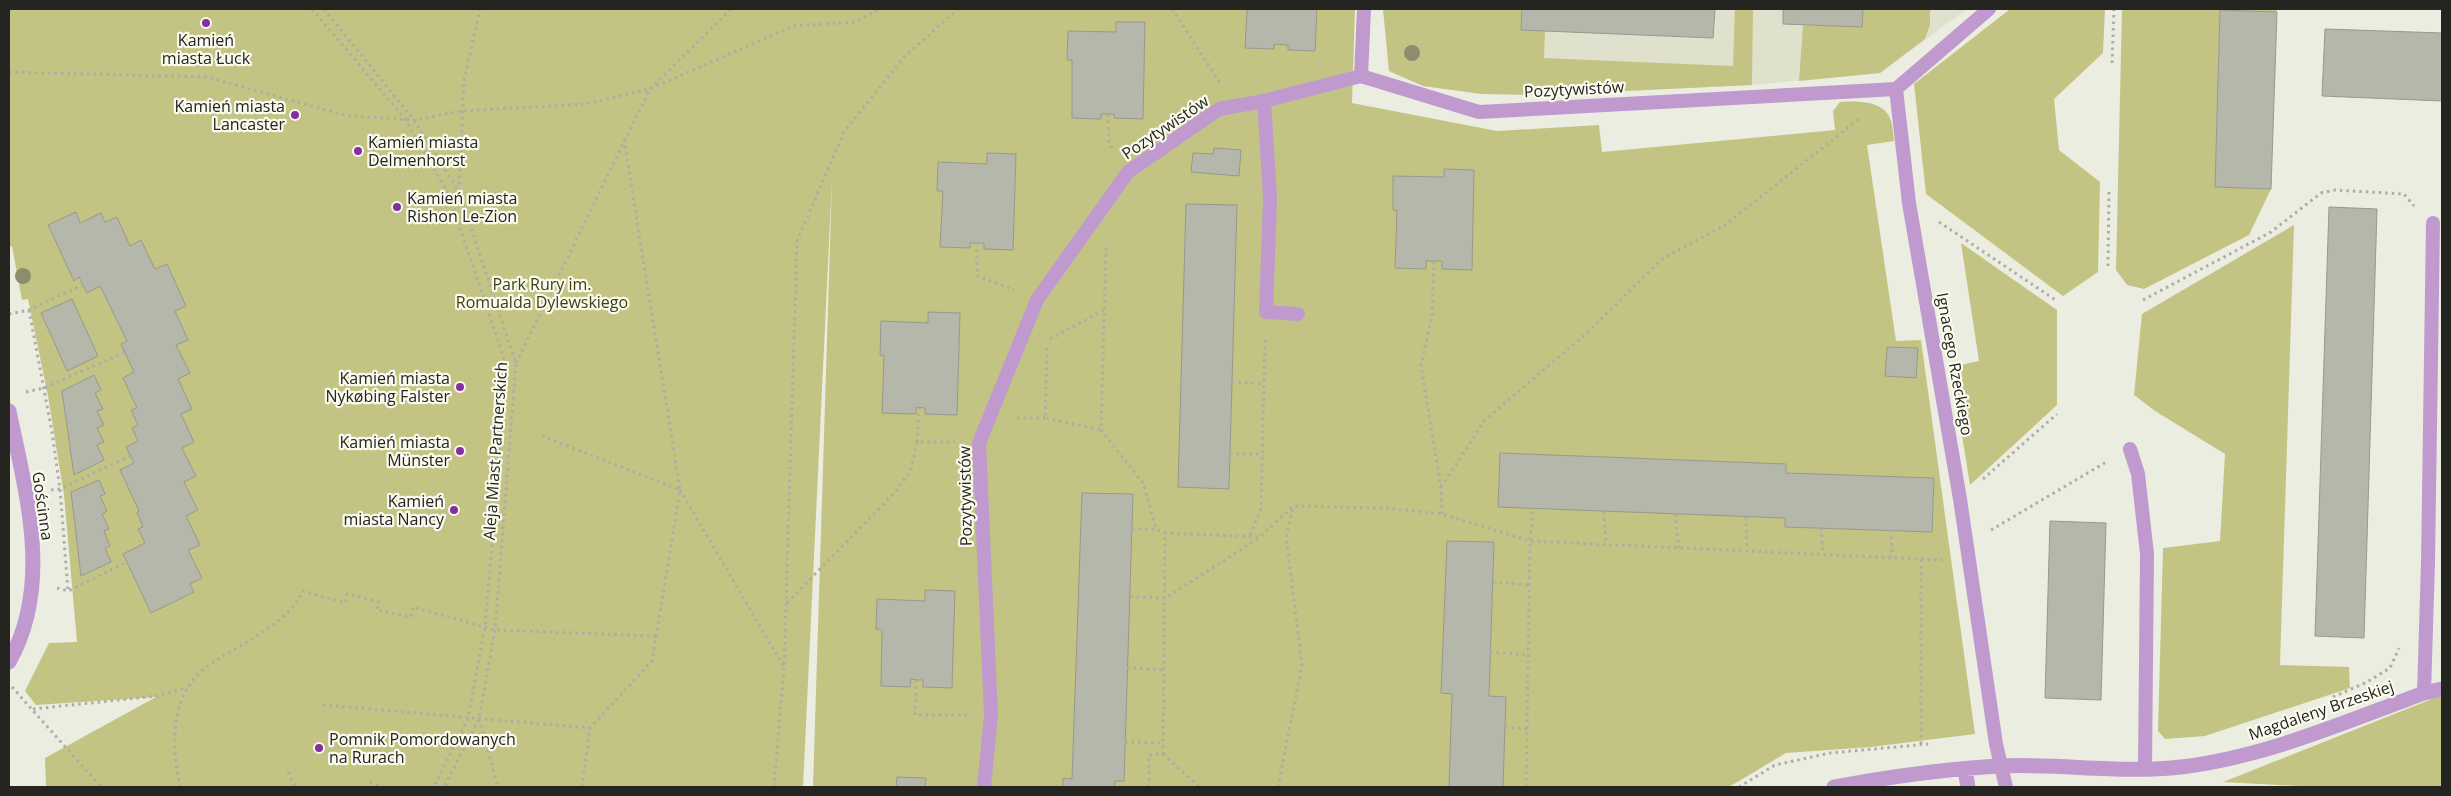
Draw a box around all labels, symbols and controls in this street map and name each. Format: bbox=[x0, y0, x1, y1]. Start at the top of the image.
marker: Kamień miasta Łuck bbox=[200, 17, 212, 29]
place label: Kamień miasta Łuck bbox=[162, 29, 251, 69]
street label: Pozytywistów bbox=[1523, 75, 1625, 103]
street label: Pozytywistów bbox=[1117, 90, 1213, 164]
place label: Kamień miasta Lancaster bbox=[175, 95, 285, 135]
marker: Kamień miasta Lancaster bbox=[289, 109, 301, 121]
place label: Kamień miasta Delmenhorst bbox=[368, 131, 478, 171]
marker: Kamień miasta Delmenhorst bbox=[352, 145, 364, 157]
place label: Kamień miasta Rishon Le-Zion bbox=[407, 187, 517, 227]
marker: Kamień miasta Rishon Le-Zion bbox=[391, 201, 403, 213]
park label: Park Rury im. Romualda Dylewskiego bbox=[456, 273, 628, 313]
street label: Ignacego Rzeckiego bbox=[1932, 291, 1978, 437]
street label: Aleja Miast Partnerskich bbox=[478, 361, 512, 541]
place label: Kamień miasta Nykøbing Falster bbox=[325, 367, 450, 407]
marker: Kamień miasta Nykøbing Falster bbox=[454, 381, 466, 393]
place label: Kamień miasta Münster bbox=[340, 431, 450, 471]
marker: Kamień miasta Münster bbox=[454, 445, 466, 457]
street label: Pozytywistów bbox=[953, 445, 977, 546]
street label: Gościnna bbox=[27, 470, 59, 542]
place label: Kamień miasta Nancy bbox=[343, 490, 445, 530]
marker: Kamień miasta Nancy bbox=[448, 504, 460, 516]
street label: Magdaleny Brzeskiej bbox=[2246, 675, 2396, 745]
place label: Pomnik Pomordowanych na Rurach bbox=[329, 728, 516, 768]
marker: Pomnik Pomordowanych na Rurach bbox=[313, 742, 325, 754]

